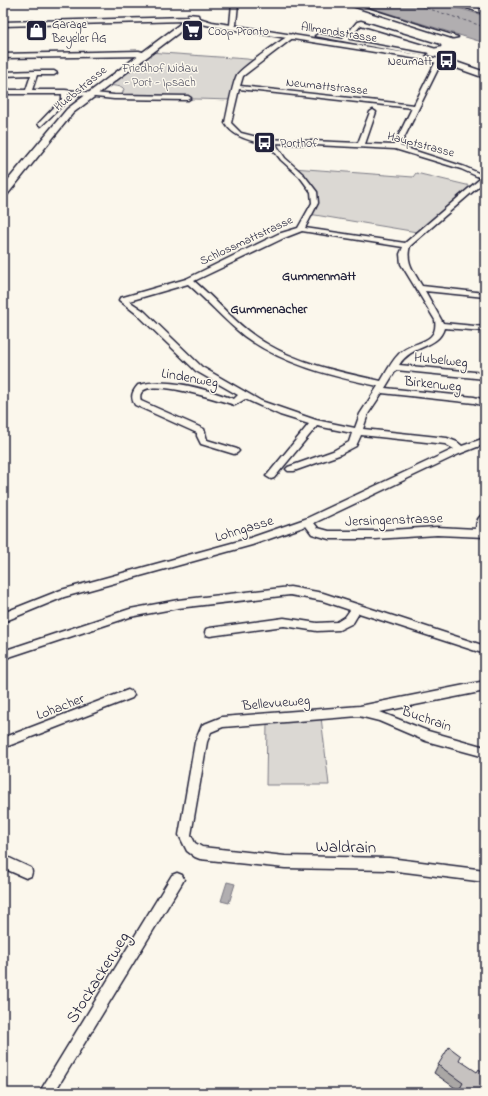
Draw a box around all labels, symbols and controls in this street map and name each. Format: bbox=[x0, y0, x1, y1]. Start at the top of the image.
place label: Garage Beyeler AG bbox=[51, 16, 107, 49]
shop icon: Garage Beyeler AG bbox=[24, 18, 50, 44]
supermarket icon: Coop Pronto bbox=[180, 18, 206, 44]
street label: Allmendstrasse bbox=[300, 18, 379, 48]
place label: Coop Pronto bbox=[208, 23, 269, 41]
bus stop icon: Neumatt bbox=[434, 48, 460, 74]
place label: Neumatt bbox=[388, 53, 432, 71]
park label: Friedhof Nidau - Port - Ipsach bbox=[121, 60, 198, 92]
street label: Huebstrasse bbox=[50, 61, 111, 116]
street label: Neumattstrasse bbox=[285, 74, 369, 100]
street label: Hauptstrasse bbox=[385, 127, 457, 163]
bus stop icon: Porthof bbox=[251, 130, 277, 156]
place label: Porthof bbox=[280, 135, 318, 153]
street label: Schlossmattstrasse bbox=[197, 211, 297, 270]
district label: Gummenmatt bbox=[282, 267, 357, 286]
district label: Gummenacher bbox=[231, 300, 308, 319]
street label: Hubelweg bbox=[413, 347, 469, 375]
street label: Lindenweg bbox=[159, 363, 220, 395]
street label: Birkenweg bbox=[402, 371, 462, 399]
street label: Jersingenstrasse bbox=[345, 508, 444, 534]
street label: Lohngasse bbox=[213, 510, 277, 549]
street label: Lohacher bbox=[34, 688, 88, 726]
street label: Bellevueweg bbox=[240, 690, 311, 718]
street label: Buchrain bbox=[398, 701, 454, 738]
street label: Waldrain bbox=[315, 834, 377, 861]
street label: Stockackerweg bbox=[60, 927, 138, 1030]

